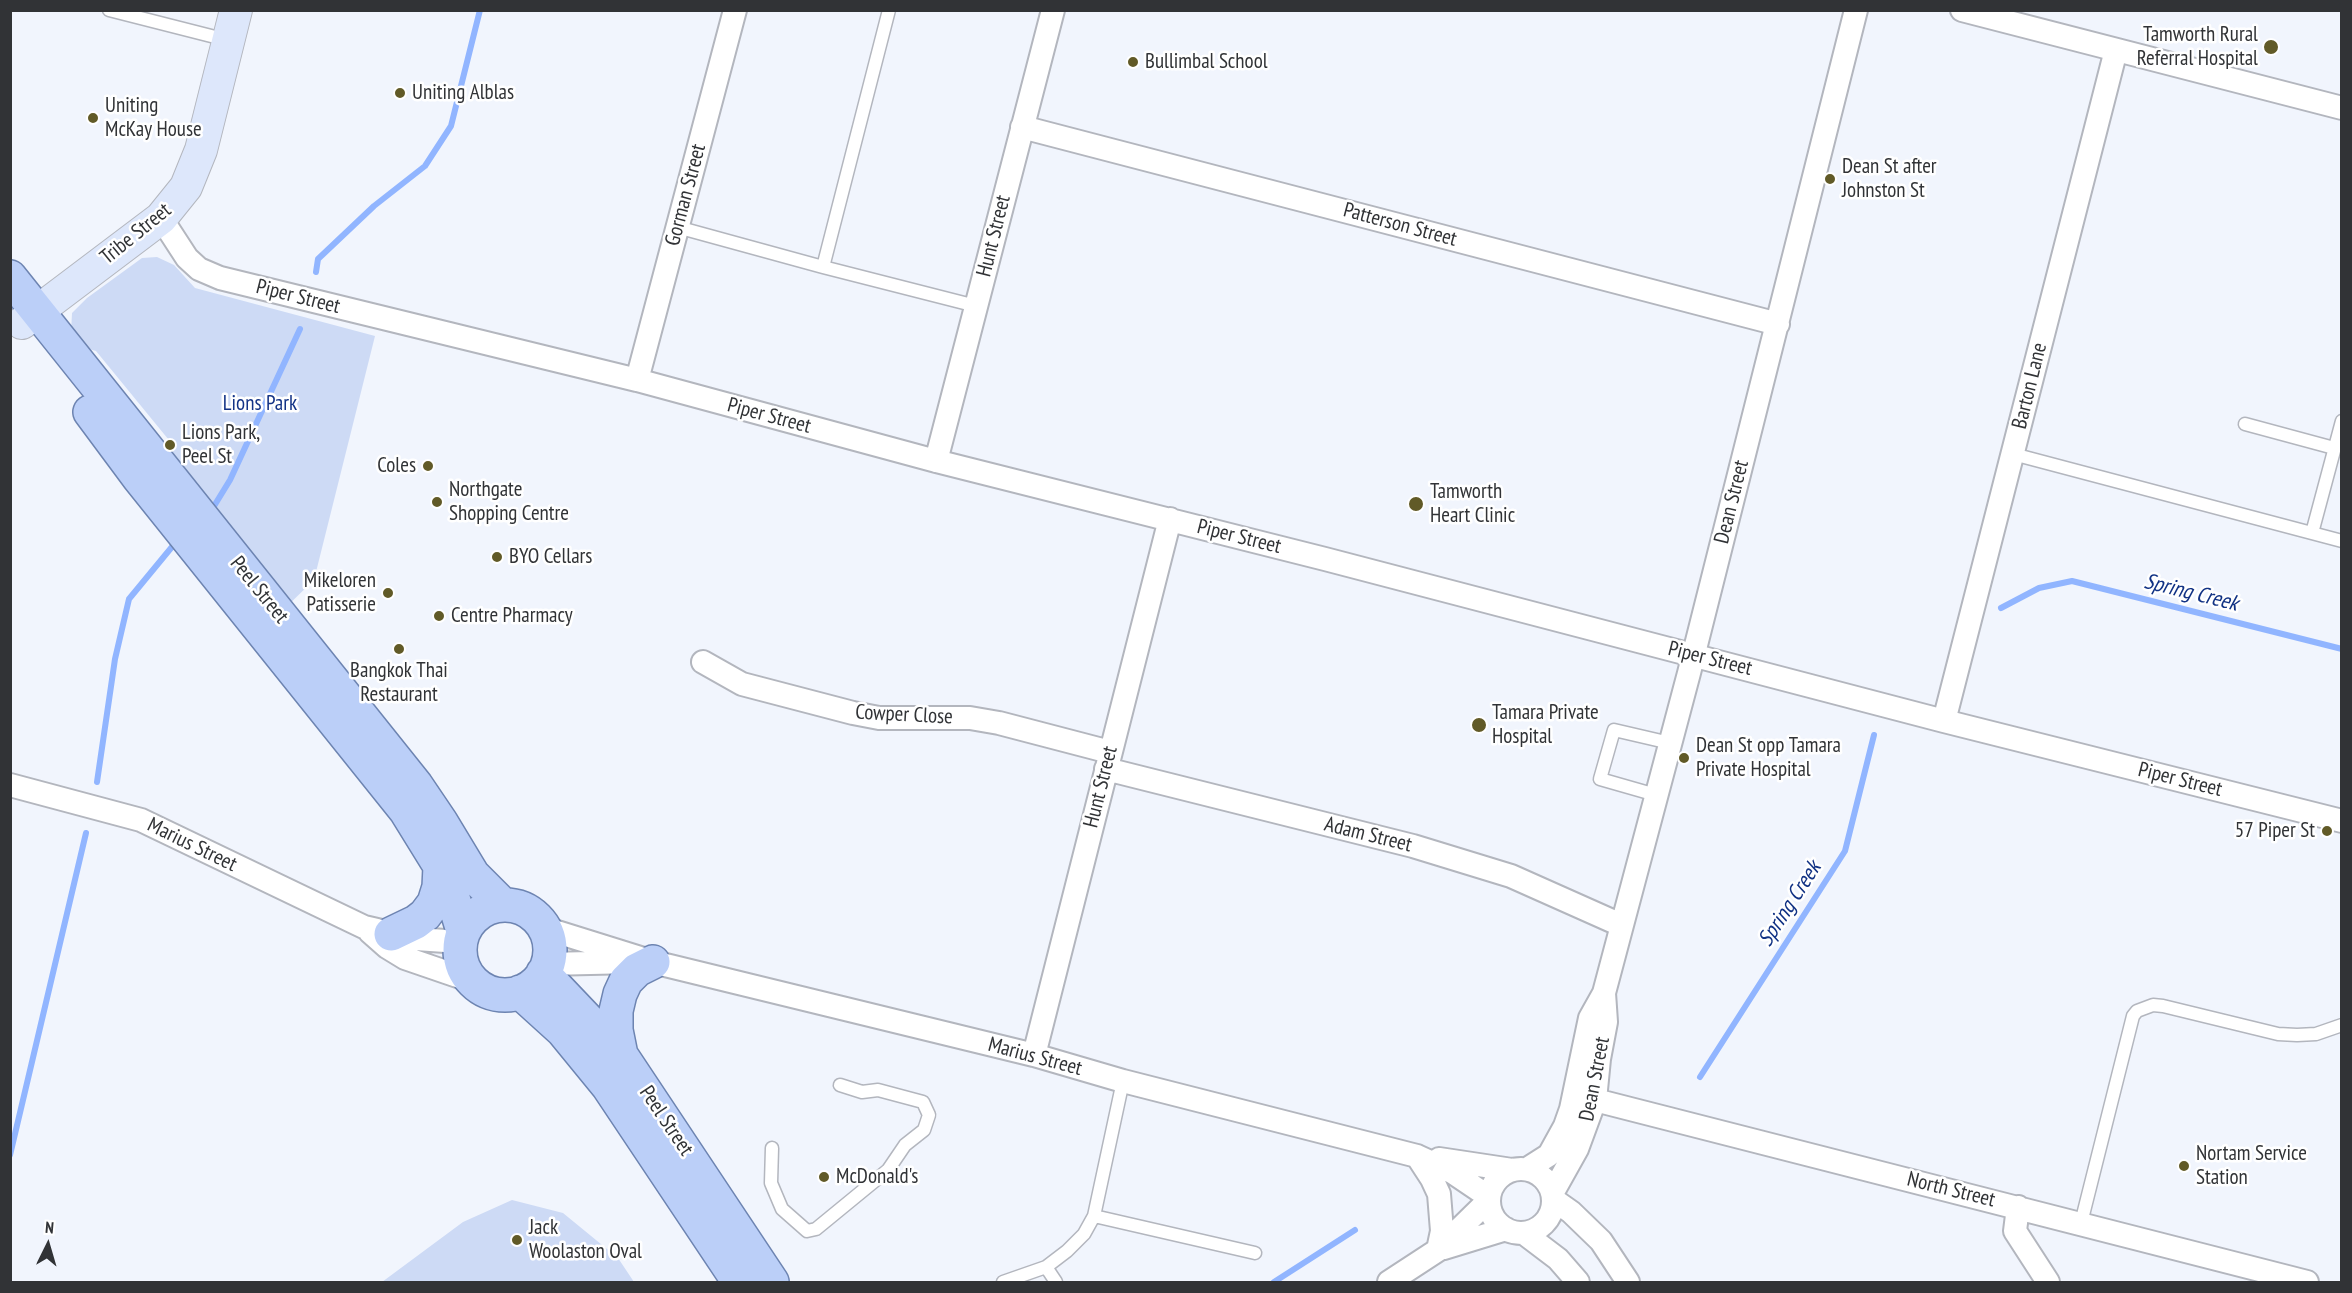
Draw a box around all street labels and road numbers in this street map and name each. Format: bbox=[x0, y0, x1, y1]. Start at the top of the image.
street label: Gorman Street bbox=[660, 141, 712, 249]
street label: Hunt Street bbox=[972, 193, 1016, 279]
street label: Tribe Street bbox=[96, 198, 176, 270]
street label: Patterson Street bbox=[1341, 198, 1459, 252]
street label: Piper Street bbox=[253, 274, 343, 320]
street label: Barton Lane bbox=[2007, 340, 2053, 432]
street label: Piper Street bbox=[724, 393, 814, 439]
street label: Dean Street bbox=[1709, 458, 1755, 546]
street label: Piper Street bbox=[1194, 514, 1284, 560]
street label: Peel Street bbox=[224, 551, 294, 629]
street label: Piper Street bbox=[1665, 636, 1755, 682]
street label: Cowper Close bbox=[855, 700, 953, 730]
street label: Hunt Street bbox=[1079, 744, 1123, 830]
street label: Piper Street bbox=[2135, 757, 2225, 803]
street label: Adam Street bbox=[1322, 812, 1414, 858]
street label: Marius Street bbox=[143, 813, 241, 877]
street label: Marius Street bbox=[985, 1032, 1085, 1082]
street label: Dean Street bbox=[1574, 1035, 1616, 1123]
street label: Peel Street bbox=[634, 1081, 698, 1161]
street label: North Street bbox=[1904, 1167, 1998, 1213]

